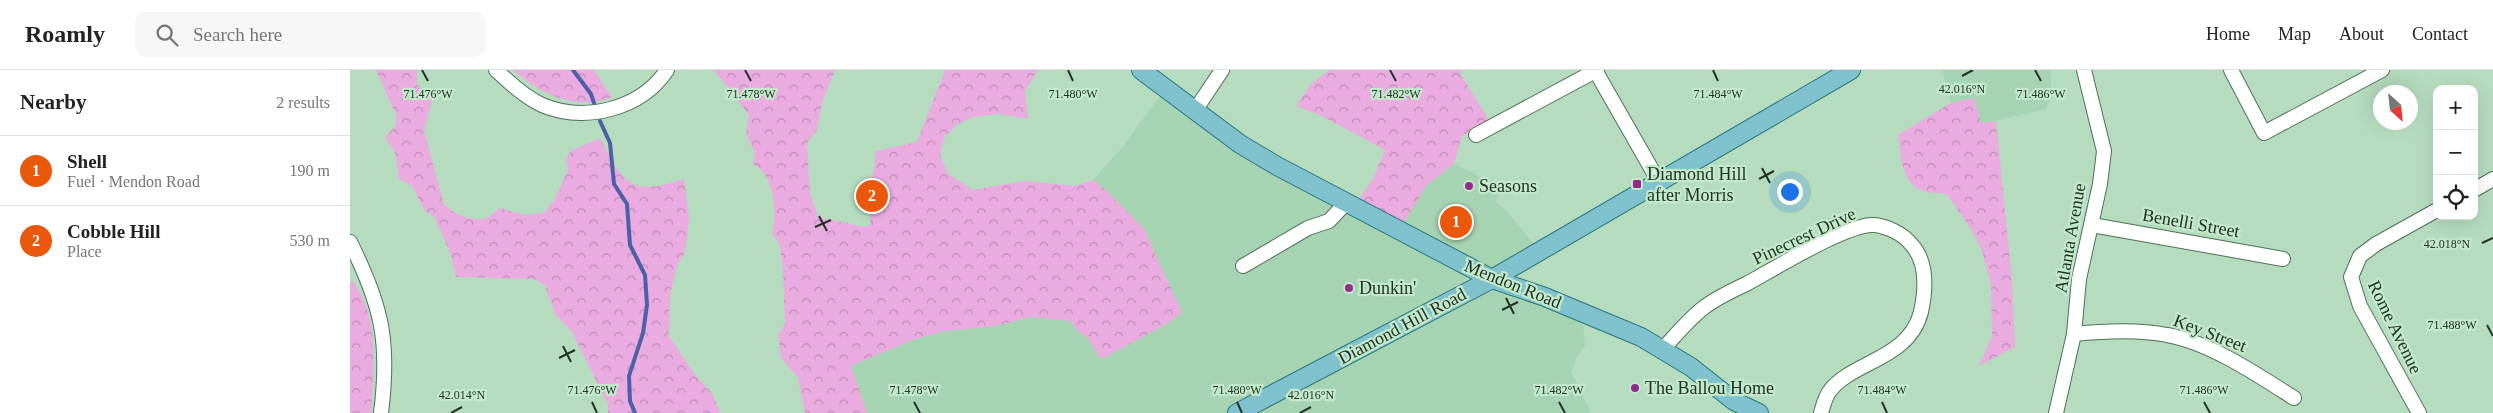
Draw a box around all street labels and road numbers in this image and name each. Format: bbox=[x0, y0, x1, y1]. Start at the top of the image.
street label: Atlanta Avenue bbox=[2051, 182, 2089, 294]
street label: Pinecrest Drive bbox=[1749, 203, 1859, 269]
street label: Benelli Street bbox=[2141, 205, 2241, 241]
street label: Mendon Road bbox=[1462, 256, 1564, 312]
street label: Rome Avenue bbox=[2364, 277, 2426, 377]
street label: Diamond Hill Road bbox=[1335, 284, 1469, 368]
street label: Key Street bbox=[2171, 310, 2249, 356]

